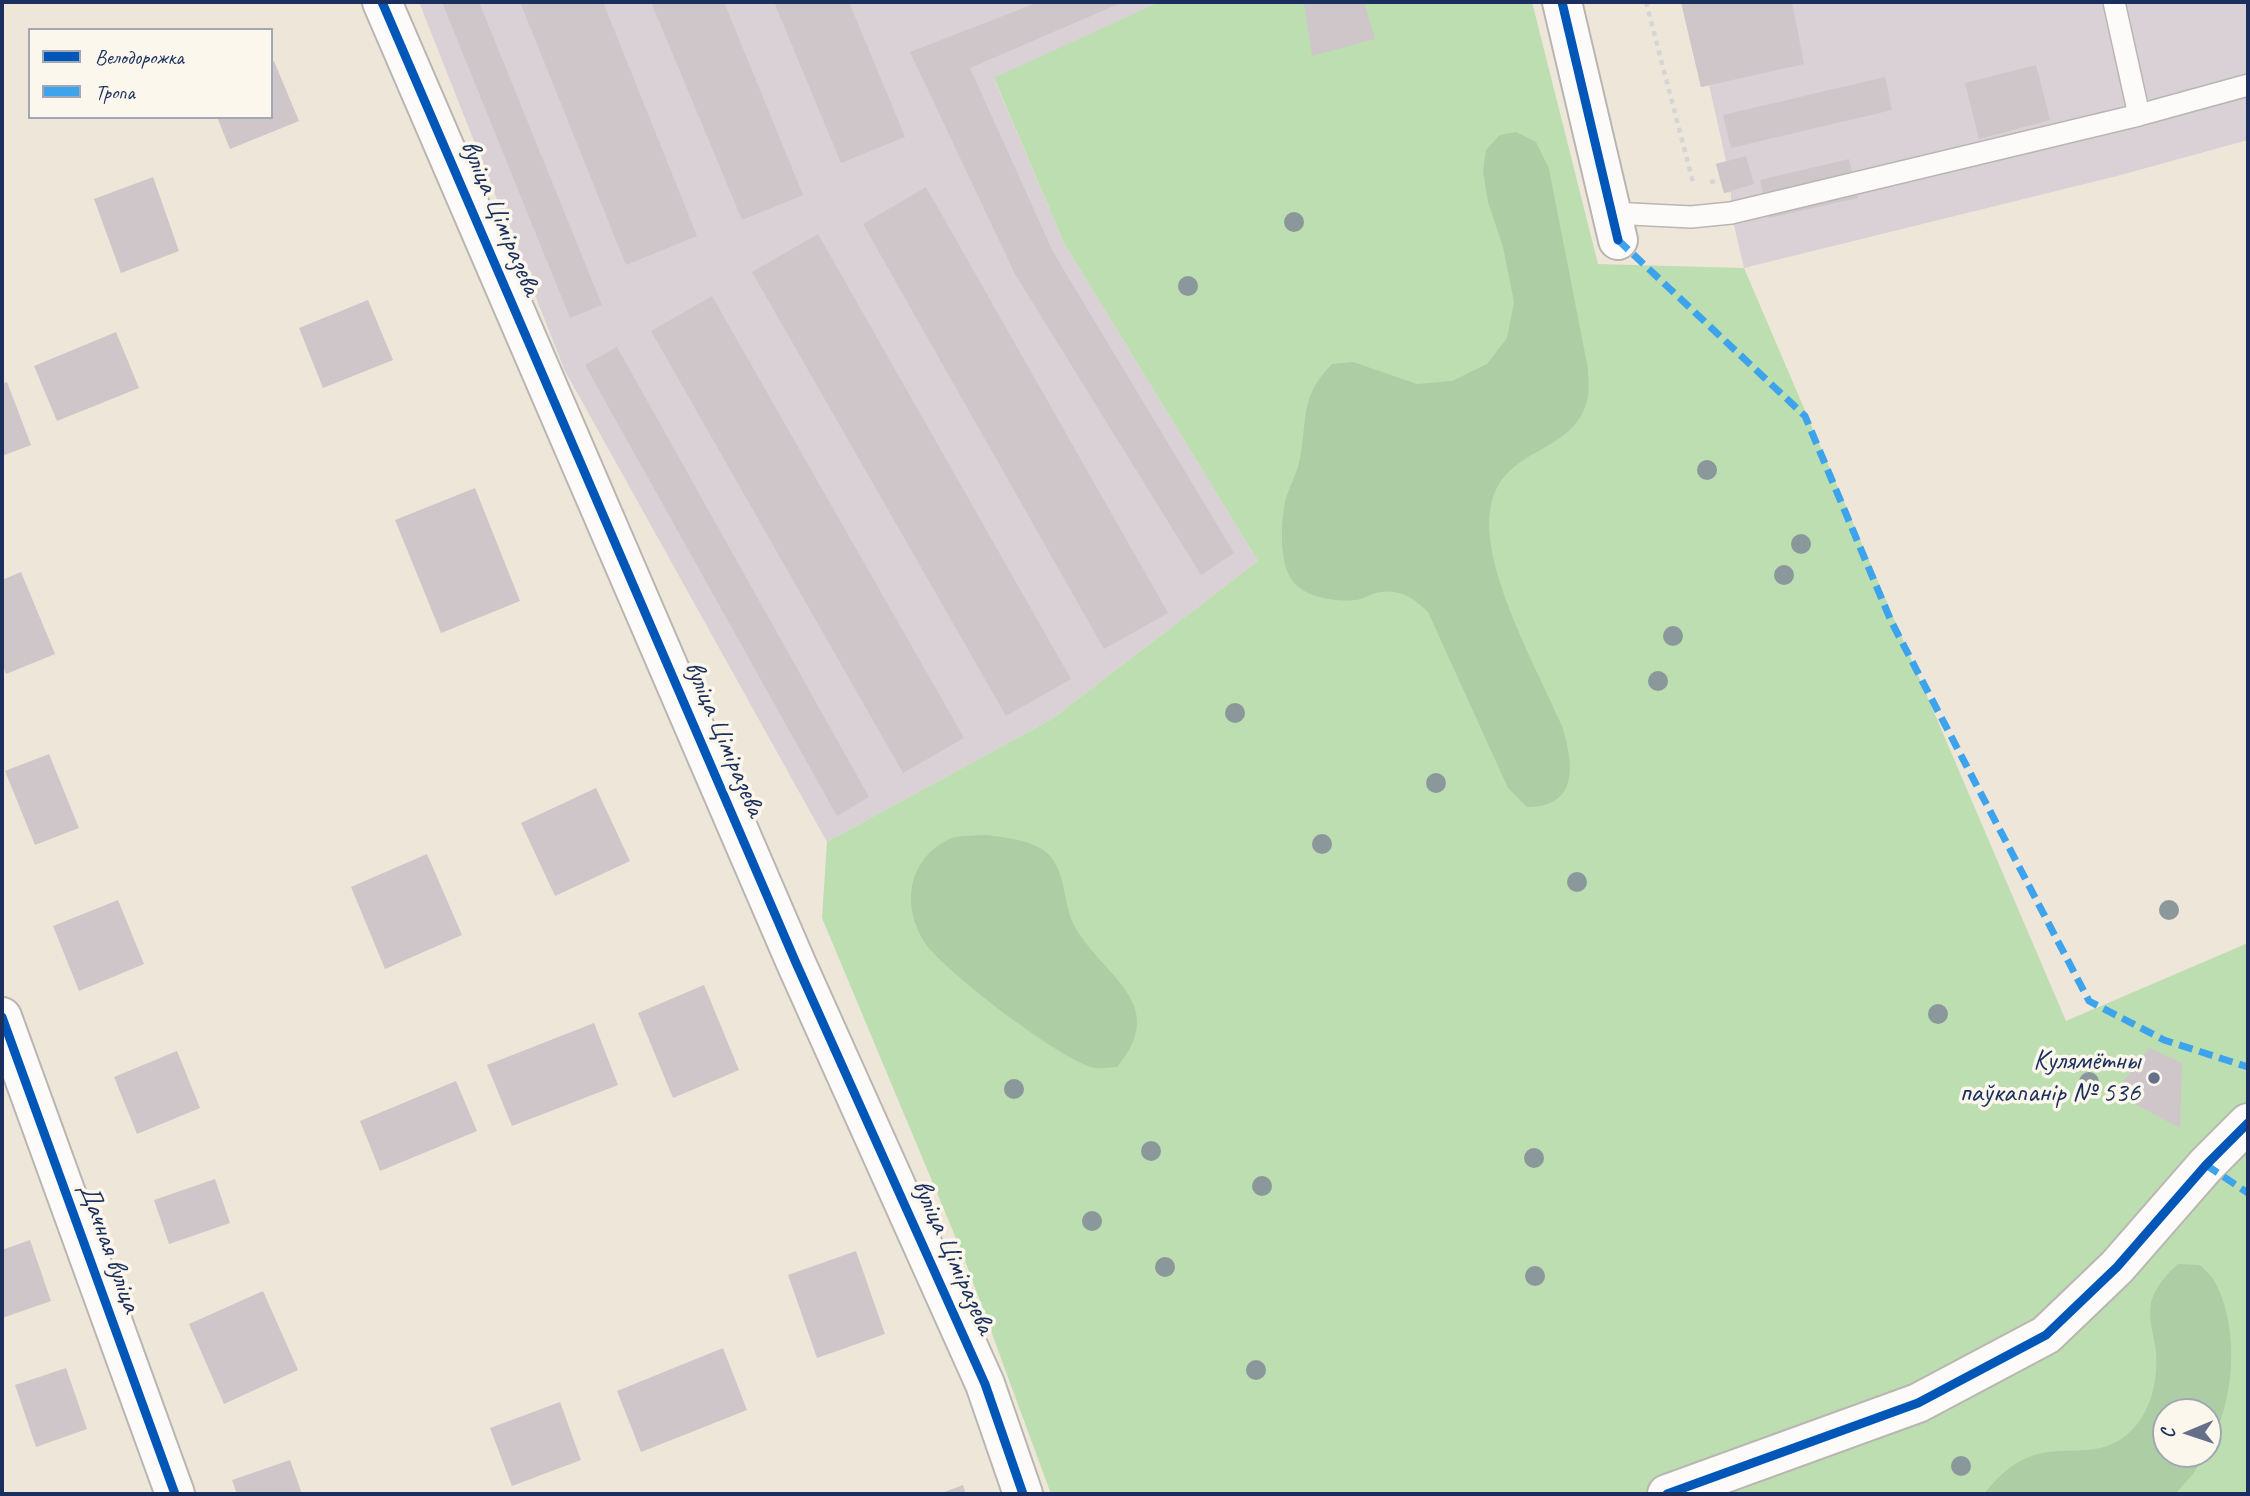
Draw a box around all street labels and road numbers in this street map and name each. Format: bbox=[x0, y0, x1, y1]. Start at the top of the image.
street label: вуліца Ціміразева bbox=[452, 135, 548, 301]
street label: вуліца Ціміразева bbox=[676, 656, 772, 822]
street label: вуліца Ціміразева bbox=[904, 1174, 1002, 1340]
street label: Дачная вуліца bbox=[70, 1179, 148, 1317]

